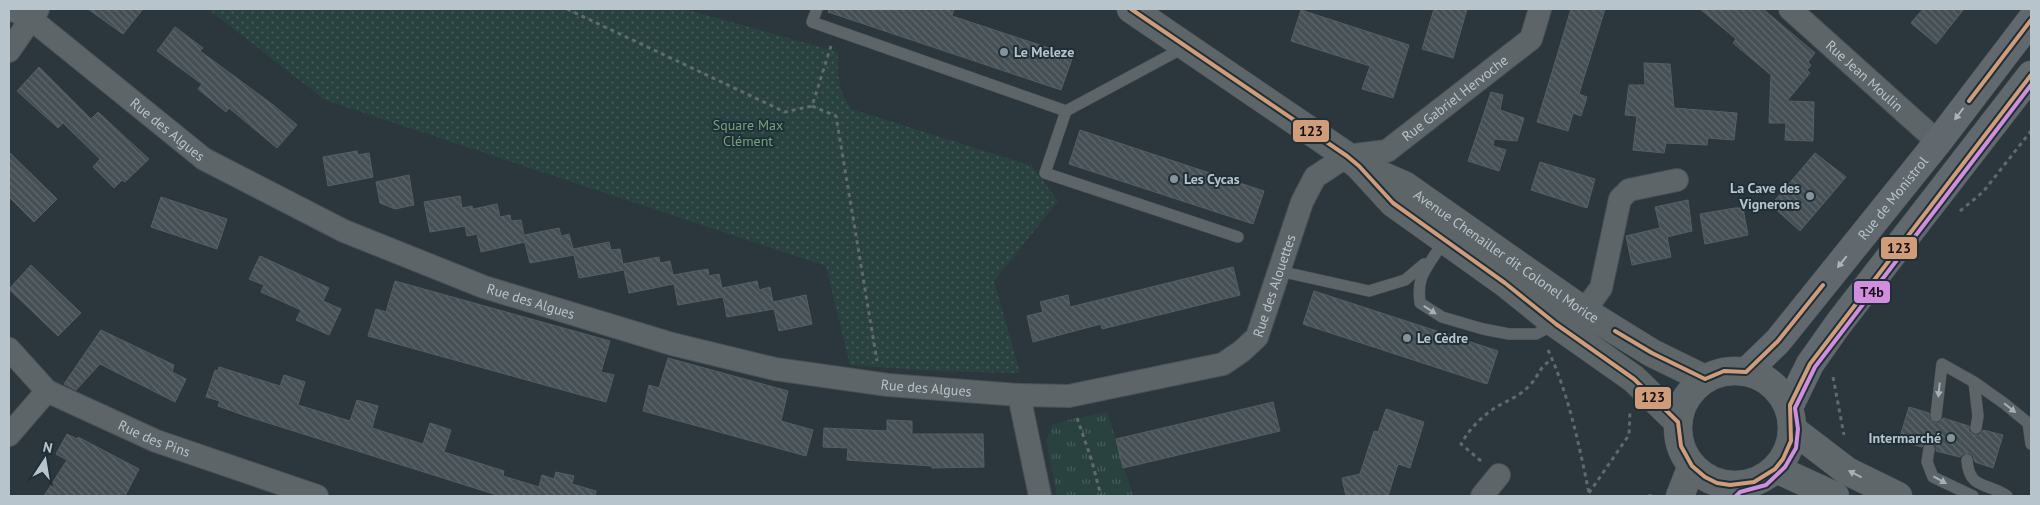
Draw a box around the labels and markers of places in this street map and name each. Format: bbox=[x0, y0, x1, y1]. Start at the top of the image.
place label: Le Meleze bbox=[1014, 43, 1074, 61]
marker: Le Meleze bbox=[998, 46, 1010, 58]
place label: Les Cycas bbox=[1184, 170, 1240, 188]
marker: Les Cycas bbox=[1168, 173, 1180, 185]
place label: La Cave des Vignerons bbox=[1730, 179, 1800, 213]
marker: La Cave des Vignerons bbox=[1804, 190, 1816, 202]
place label: Le Cèdre bbox=[1417, 329, 1468, 347]
marker: Le Cèdre bbox=[1401, 332, 1413, 344]
place label: Intermarché bbox=[1869, 429, 1941, 447]
marker: Intermarché bbox=[1945, 432, 1957, 444]

